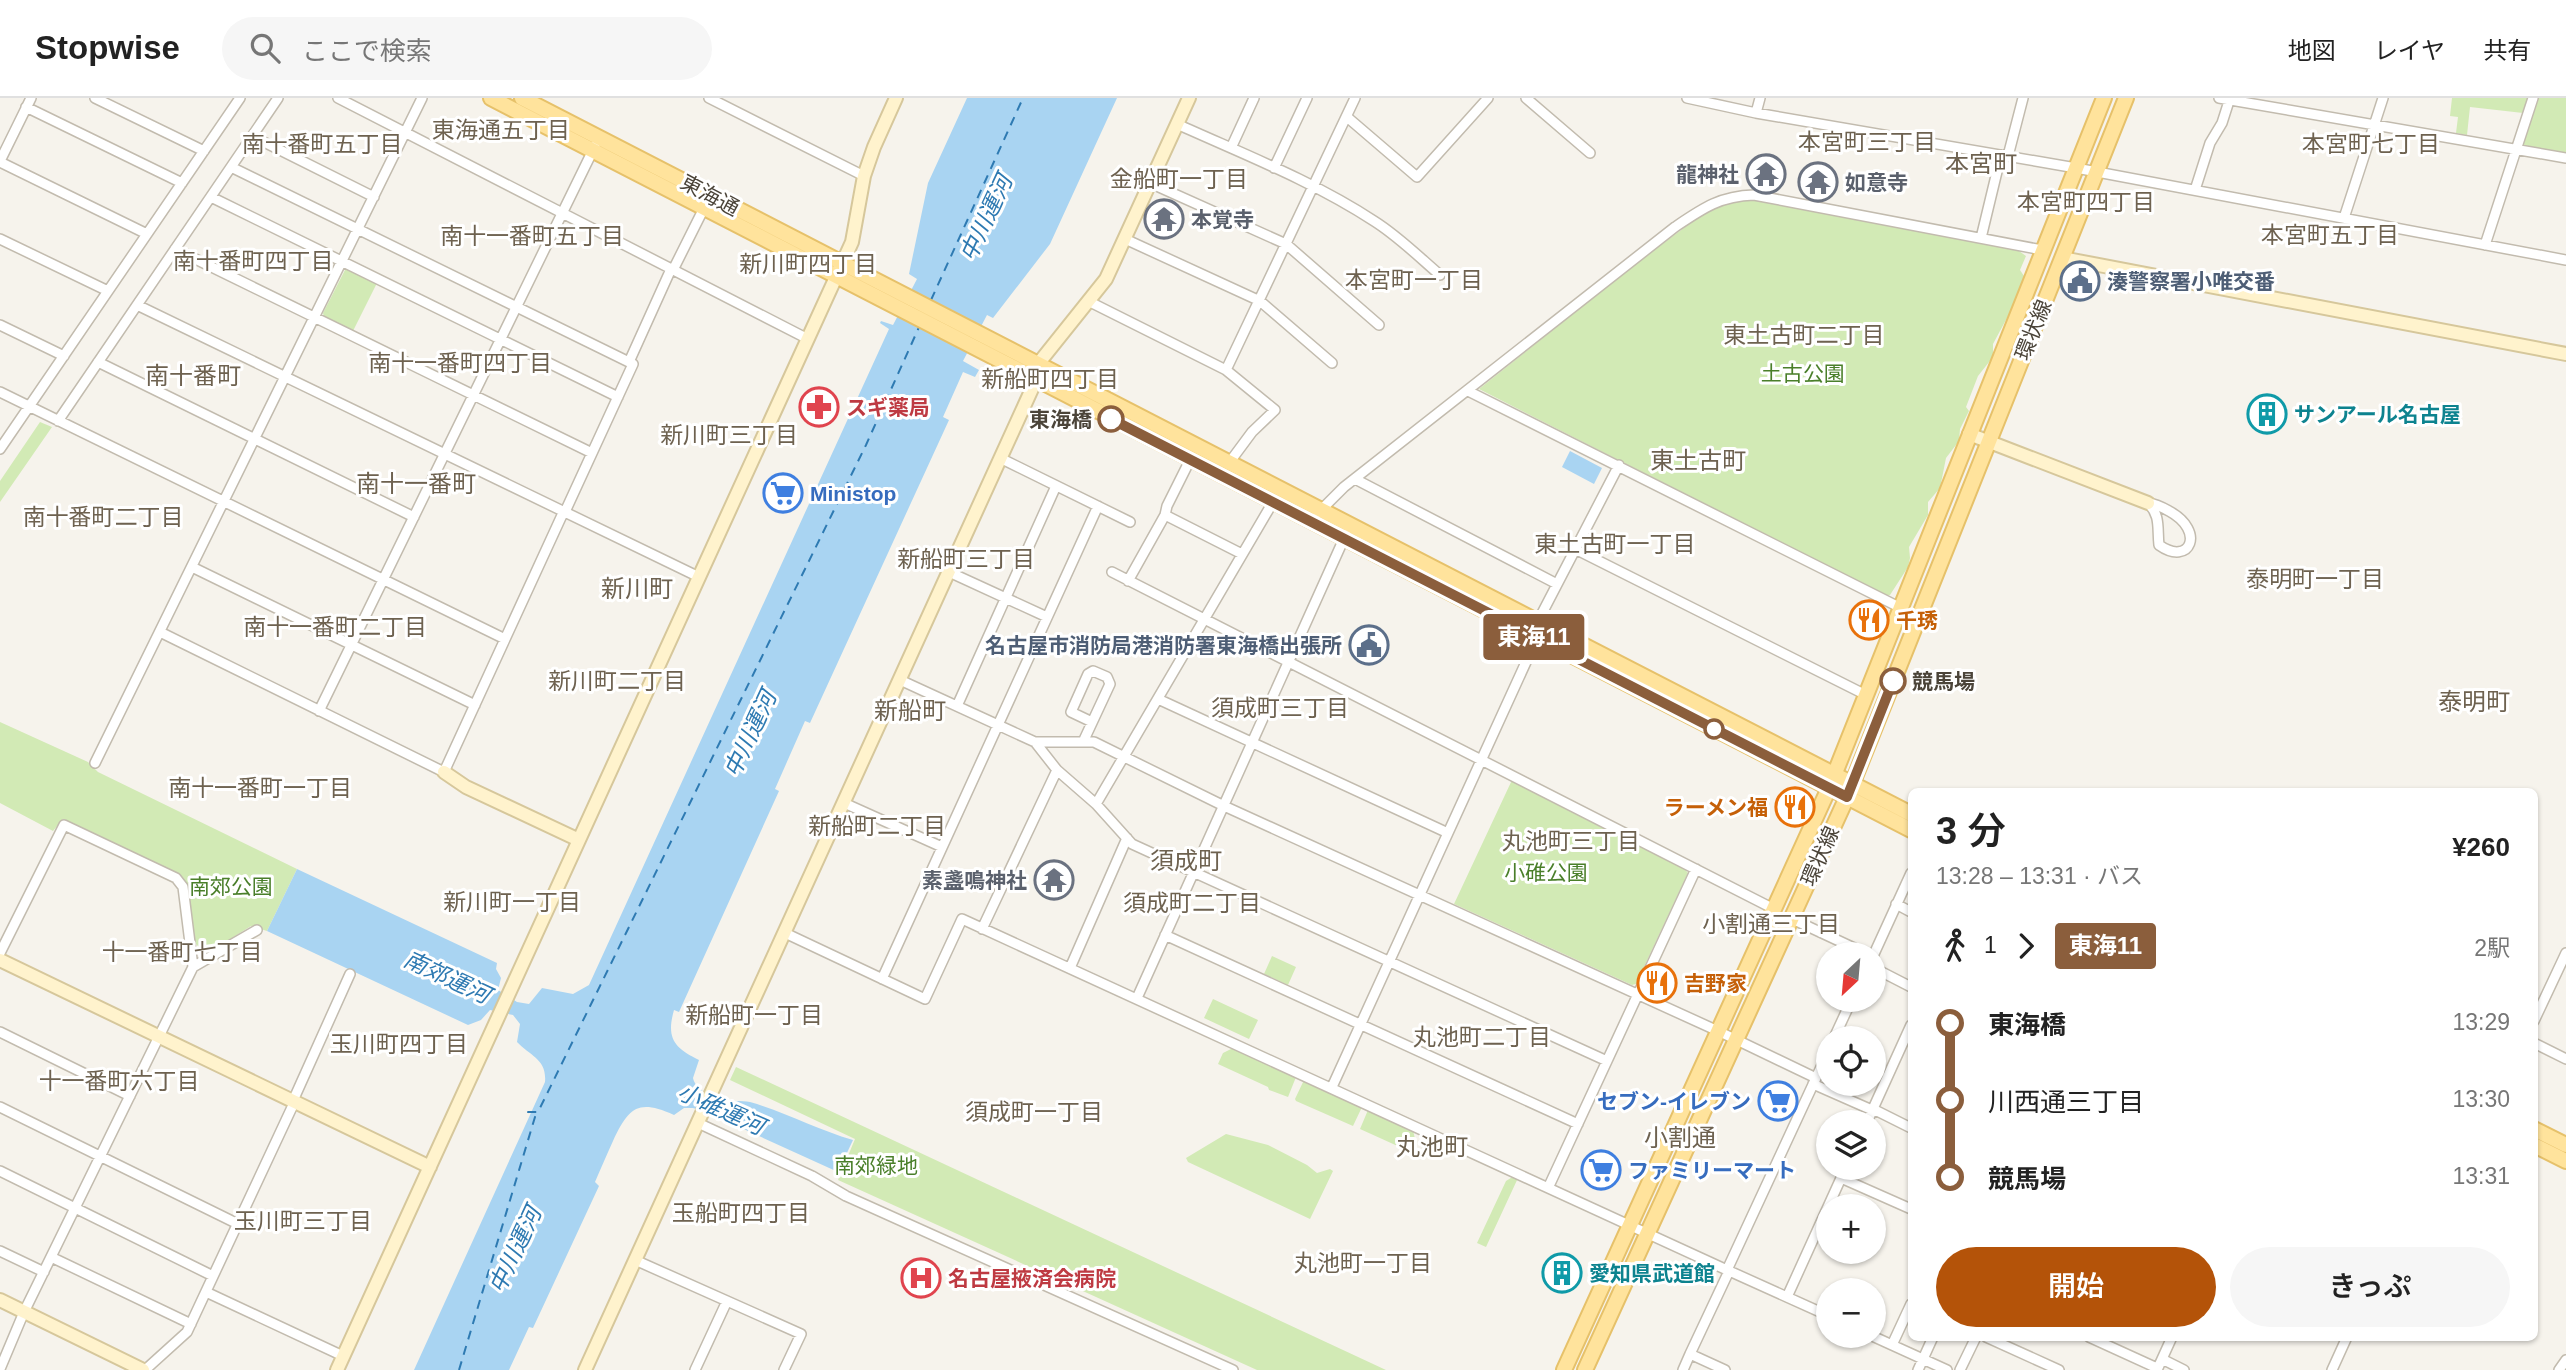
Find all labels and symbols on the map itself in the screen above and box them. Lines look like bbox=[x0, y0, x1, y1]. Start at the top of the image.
district label: 東海通五丁目 bbox=[432, 117, 570, 143]
district label: 本宮町三丁目 bbox=[1798, 129, 1936, 155]
district label: 南十番町五丁目 bbox=[242, 131, 403, 157]
district label: 本宮町七丁目 bbox=[2302, 131, 2440, 157]
district label: 本宮町 bbox=[1945, 150, 2017, 177]
temple icon: 龍神社 bbox=[1745, 153, 1787, 195]
temple icon: 如意寺 bbox=[1797, 161, 1839, 203]
place label: 龍神社 bbox=[1676, 163, 1739, 186]
district label: 金船町一丁目 bbox=[1110, 166, 1248, 192]
water label: 中川運河 bbox=[955, 167, 1019, 265]
street label: 東海通 bbox=[677, 170, 743, 220]
place label: 如意寺 bbox=[1845, 171, 1908, 194]
district label: 本宮町四丁目 bbox=[2017, 189, 2155, 215]
temple icon: 本覚寺 bbox=[1143, 198, 1185, 240]
place label: 本覚寺 bbox=[1191, 208, 1254, 231]
district label: 本宮町五丁目 bbox=[2261, 222, 2399, 248]
district label: 南十一番町五丁目 bbox=[440, 223, 624, 249]
district label: 南十番町四丁目 bbox=[173, 248, 334, 274]
district label: 新川町四丁目 bbox=[739, 251, 877, 277]
public building icon: 湊警察署小唯交番 bbox=[2059, 260, 2101, 302]
district label: 本宮町一丁目 bbox=[1345, 267, 1483, 293]
place label: 湊警察署小唯交番 bbox=[2107, 270, 2275, 293]
street label: 環状線 bbox=[2011, 296, 2055, 364]
district label: 東土古町二丁目 bbox=[1724, 322, 1885, 348]
district label: 南十一番町四丁目 bbox=[368, 350, 552, 376]
district label: 南十番町 bbox=[145, 362, 241, 389]
park label: 土古公園 bbox=[1761, 362, 1845, 385]
district label: 新船町四丁目 bbox=[981, 366, 1119, 392]
pharmacy icon: スギ薬局 bbox=[798, 386, 840, 428]
building icon: サンアール名古屋 bbox=[2246, 393, 2288, 435]
place label: スギ薬局 bbox=[846, 396, 930, 419]
place label: サンアール名古屋 bbox=[2294, 403, 2461, 426]
marker: 東海橋 bbox=[1098, 406, 1124, 432]
place label: 東海橋 bbox=[1029, 408, 1092, 431]
district label: 新川町三丁目 bbox=[660, 422, 798, 448]
district label: 東土古町 bbox=[1650, 447, 1746, 474]
district label: 南十一番町 bbox=[356, 470, 476, 497]
supermarket icon: Ministop bbox=[762, 472, 804, 514]
place label: Ministop bbox=[810, 482, 896, 505]
district label: 南十番町二丁目 bbox=[23, 504, 184, 530]
district label: 東土古町一丁目 bbox=[1535, 531, 1696, 557]
district label: 新船町三丁目 bbox=[897, 546, 1035, 572]
district label: 泰明町一丁目 bbox=[2246, 566, 2384, 592]
district label: 新川町 bbox=[601, 575, 673, 602]
restaurant icon: 千琇 bbox=[1848, 599, 1890, 641]
place label: 千琇 bbox=[1896, 609, 1938, 632]
district label: 南十一番町二丁目 bbox=[243, 614, 427, 640]
line badge: 東海11 bbox=[1485, 614, 1583, 660]
public building icon: 名古屋市消防局港消防署東海橋出張所 bbox=[1348, 624, 1390, 666]
place label: 名古屋市消防局港消防署東海橋出張所 bbox=[985, 634, 1342, 657]
district label: 新川町二丁目 bbox=[548, 668, 686, 694]
marker: 競馬場 bbox=[1880, 668, 1906, 694]
place label: 競馬場 bbox=[1912, 670, 1975, 693]
water label: 中川運河 bbox=[719, 683, 783, 781]
district label: 泰明町 bbox=[2438, 688, 2510, 715]
district label: 須成町三丁目 bbox=[1211, 695, 1349, 721]
district label: 新船町 bbox=[874, 697, 946, 724]
unlabelled marker bbox=[1704, 719, 1724, 739]
district label: 南十一番町一丁目 bbox=[168, 775, 352, 801]
restaurant icon: ラーメン福 bbox=[1774, 786, 1816, 828]
place label: ラーメン福 bbox=[1664, 796, 1768, 819]
district label: 新船町二丁目 bbox=[808, 813, 946, 839]
street label: 環状線 bbox=[1797, 823, 1843, 889]
district label: 丸池町三丁目 bbox=[1502, 828, 1640, 854]
district label: 須成町 bbox=[1150, 847, 1222, 874]
temple icon: 素盞鳴神社 bbox=[1033, 859, 1075, 901]
park label: 小碓公園 bbox=[1504, 861, 1588, 884]
place label: 素盞鳴神社 bbox=[922, 869, 1027, 892]
park label: 南郊公園 bbox=[189, 875, 273, 898]
district label: 新川町一丁目 bbox=[443, 889, 581, 915]
district label: 須成町二丁目 bbox=[1123, 890, 1261, 916]
district label: 小割通三丁目 bbox=[1702, 911, 1840, 937]
district label: 十一番町七丁目 bbox=[102, 939, 263, 965]
north arrow bbox=[1816, 942, 1886, 1012]
water label: 南郊運河 bbox=[400, 946, 498, 1010]
restaurant icon: 吉野家 bbox=[1636, 962, 1678, 1004]
place label: 吉野家 bbox=[1684, 972, 1747, 995]
district label: 新船町一丁目 bbox=[685, 1002, 823, 1028]
district label: 丸池町二丁目 bbox=[1413, 1024, 1551, 1050]
district label: 玉川町四丁目 bbox=[330, 1031, 468, 1057]
district label: 十一番町六丁目 bbox=[39, 1068, 200, 1094]
water label: 小碓運河 bbox=[674, 1078, 772, 1141]
supermarket icon: セブン-イレブン bbox=[1757, 1080, 1799, 1122]
place label: セブン-イレブン bbox=[1597, 1090, 1751, 1113]
district label: 須成町一丁目 bbox=[965, 1099, 1103, 1125]
district label: 小割通 bbox=[1644, 1124, 1716, 1151]
district label: 丸池町 bbox=[1396, 1133, 1468, 1160]
supermarket icon: ファミリーマート bbox=[1580, 1149, 1622, 1191]
park label: 南郊緑地 bbox=[834, 1154, 918, 1177]
place label: ファミリーマート bbox=[1628, 1159, 1796, 1182]
water label: 中川運河 bbox=[484, 1199, 548, 1297]
district label: 玉船町四丁目 bbox=[672, 1200, 810, 1226]
district label: 玉川町三丁目 bbox=[234, 1208, 372, 1234]
district label: 丸池町一丁目 bbox=[1294, 1250, 1432, 1276]
building icon: 愛知県武道館 bbox=[1541, 1252, 1583, 1294]
hospital icon: 名古屋掖済会病院 bbox=[900, 1257, 942, 1299]
place label: 愛知県武道館 bbox=[1589, 1262, 1715, 1285]
place label: 名古屋掖済会病院 bbox=[948, 1267, 1116, 1290]

